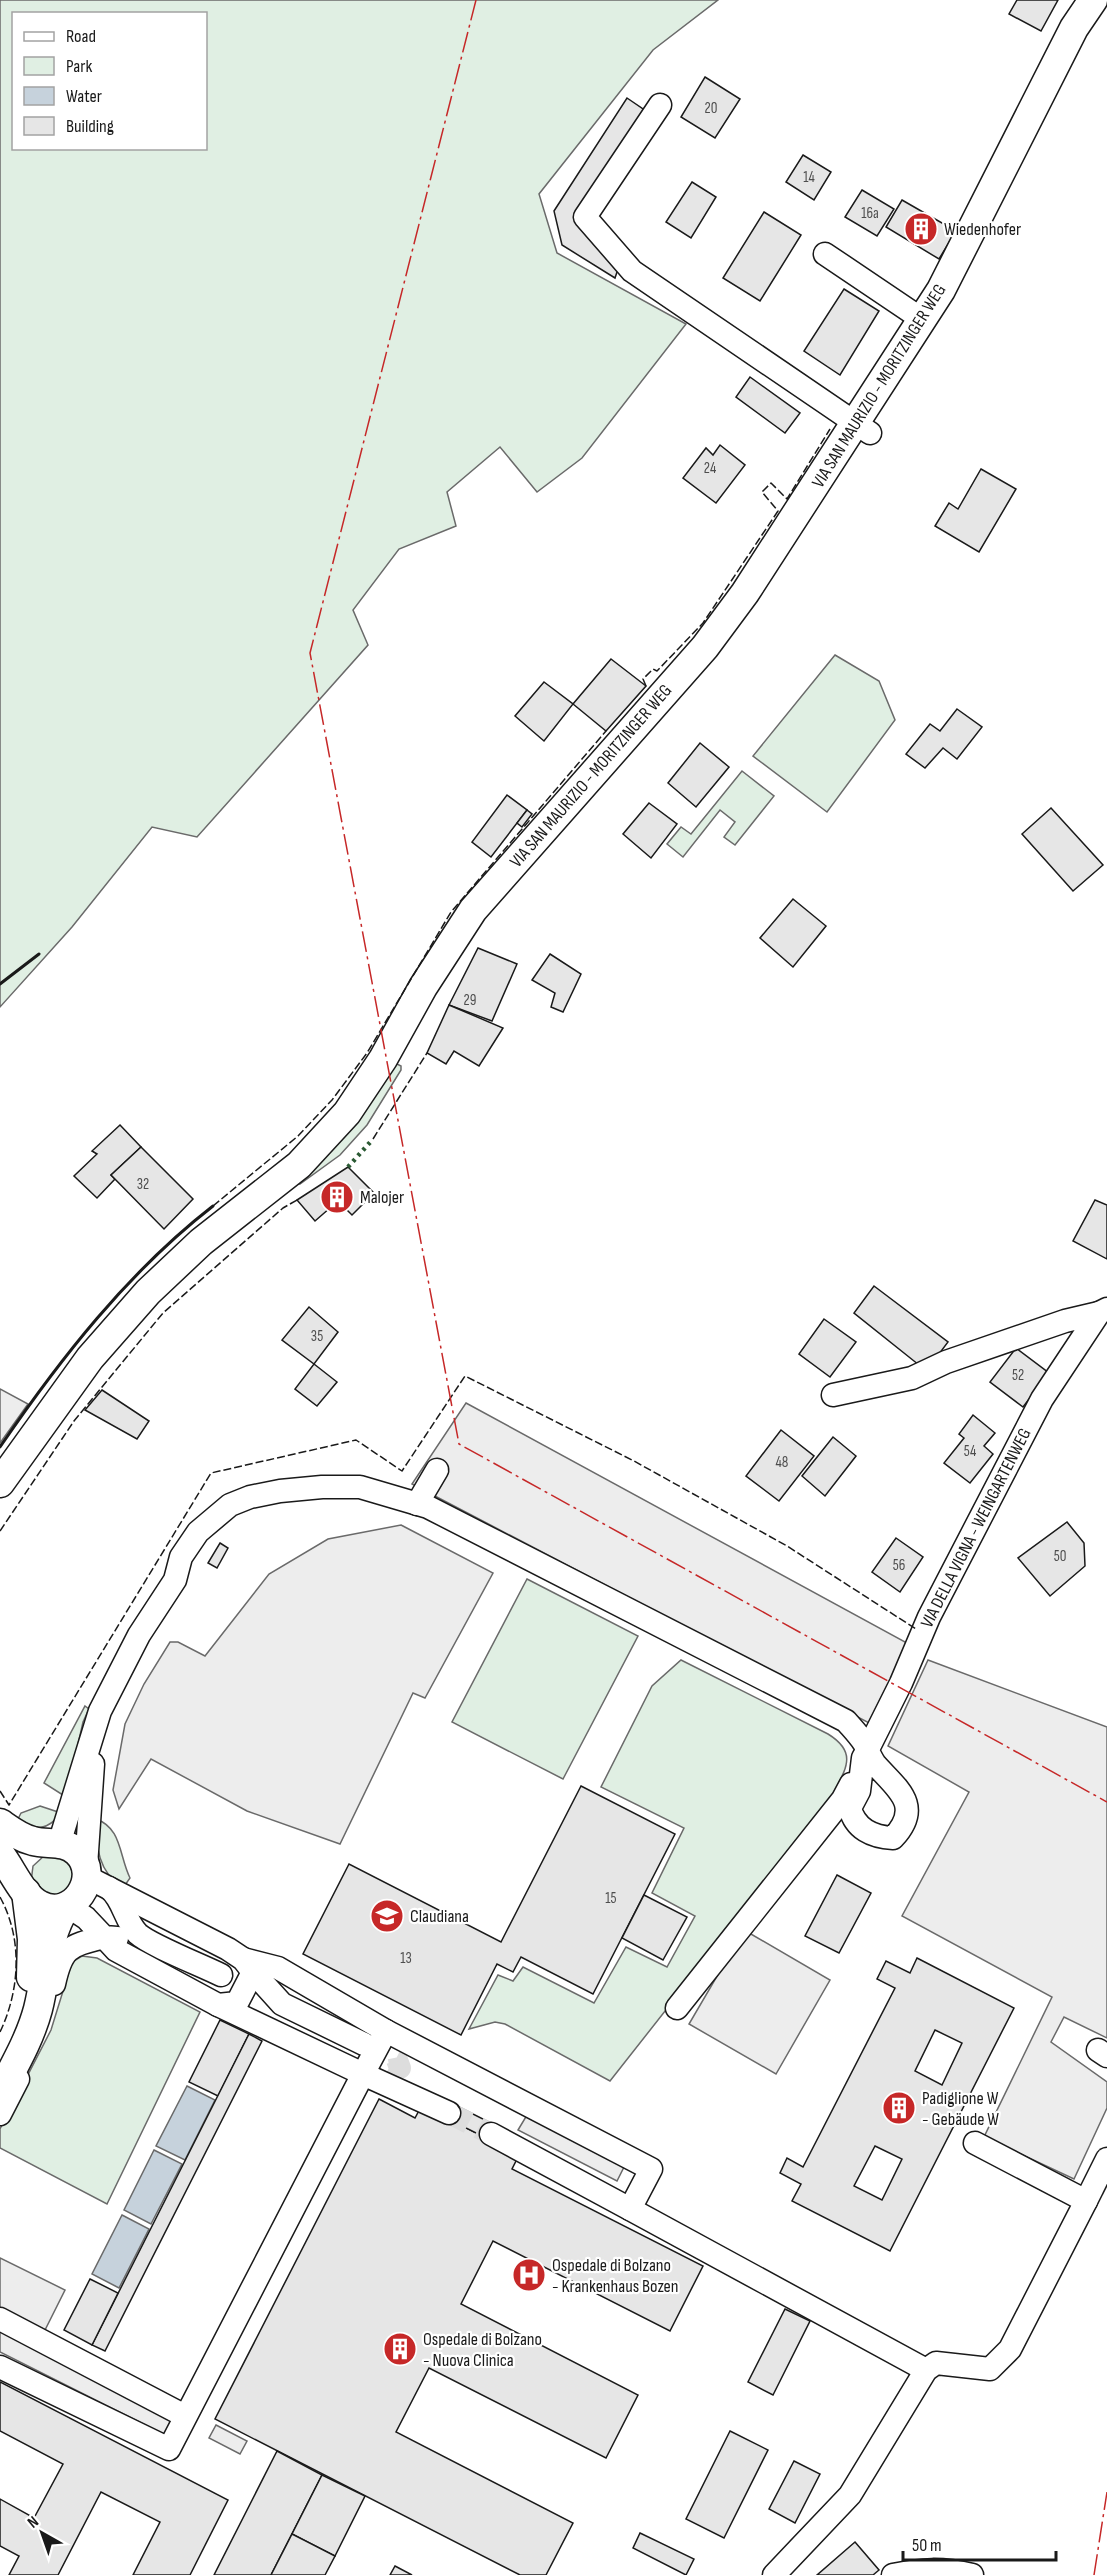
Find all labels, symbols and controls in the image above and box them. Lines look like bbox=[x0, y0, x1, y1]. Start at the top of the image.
legend bbox=[12, 12, 207, 150]
text: Road bbox=[66, 26, 96, 47]
text: Park bbox=[66, 56, 92, 77]
text: Water bbox=[66, 86, 102, 107]
house number: 20 bbox=[705, 99, 717, 118]
text: Building bbox=[66, 116, 114, 137]
house number: 14 bbox=[803, 168, 815, 187]
house number: 16a bbox=[861, 204, 879, 223]
building icon: Wiedenhofer bbox=[903, 211, 939, 247]
place label: Wiedenhofer bbox=[944, 219, 1021, 240]
street label: VIA SAN MAURIZIO - MORITZINGER WEG bbox=[808, 280, 950, 492]
house number: 24 bbox=[704, 459, 716, 478]
street label: VIA SAN MAURIZIO - MORITZINGER WEG bbox=[506, 680, 676, 872]
house number: 29 bbox=[464, 991, 476, 1010]
house number: 32 bbox=[137, 1175, 149, 1194]
building icon: Malojer bbox=[319, 1179, 355, 1215]
place label: Malojer bbox=[360, 1187, 404, 1208]
house number: 35 bbox=[311, 1327, 323, 1346]
house number: 52 bbox=[1012, 1366, 1024, 1385]
street label: VIA DELLA VIGNA - WEINGARTENWEG bbox=[916, 1425, 1036, 1631]
house number: 54 bbox=[964, 1442, 976, 1461]
house number: 48 bbox=[776, 1453, 788, 1472]
house number: 50 bbox=[1054, 1547, 1066, 1566]
house number: 56 bbox=[893, 1556, 905, 1575]
house number: 15 bbox=[605, 1889, 617, 1908]
school or university icon: Claudiana bbox=[369, 1898, 405, 1934]
place label: Claudiana bbox=[410, 1906, 469, 1927]
house number: 13 bbox=[400, 1949, 412, 1968]
place label: Padiglione W - Gebäude W bbox=[922, 2088, 999, 2130]
building icon: Padiglione W - Gebäude W bbox=[881, 2090, 917, 2126]
place label: Ospedale di Bolzano - Krankenhaus Bozen bbox=[552, 2255, 679, 2297]
hospital icon: Ospedale di Bolzano - Krankenhaus Bozen bbox=[511, 2257, 547, 2293]
place label: Ospedale di Bolzano - Nuova Clinica bbox=[423, 2329, 542, 2371]
building icon: Ospedale di Bolzano - Nuova Clinica bbox=[382, 2331, 418, 2367]
north arrow bbox=[12, 2503, 72, 2563]
text: N bbox=[24, 2513, 43, 2533]
scale bar bbox=[903, 2524, 1056, 2562]
text: 50 m bbox=[912, 2535, 942, 2556]

